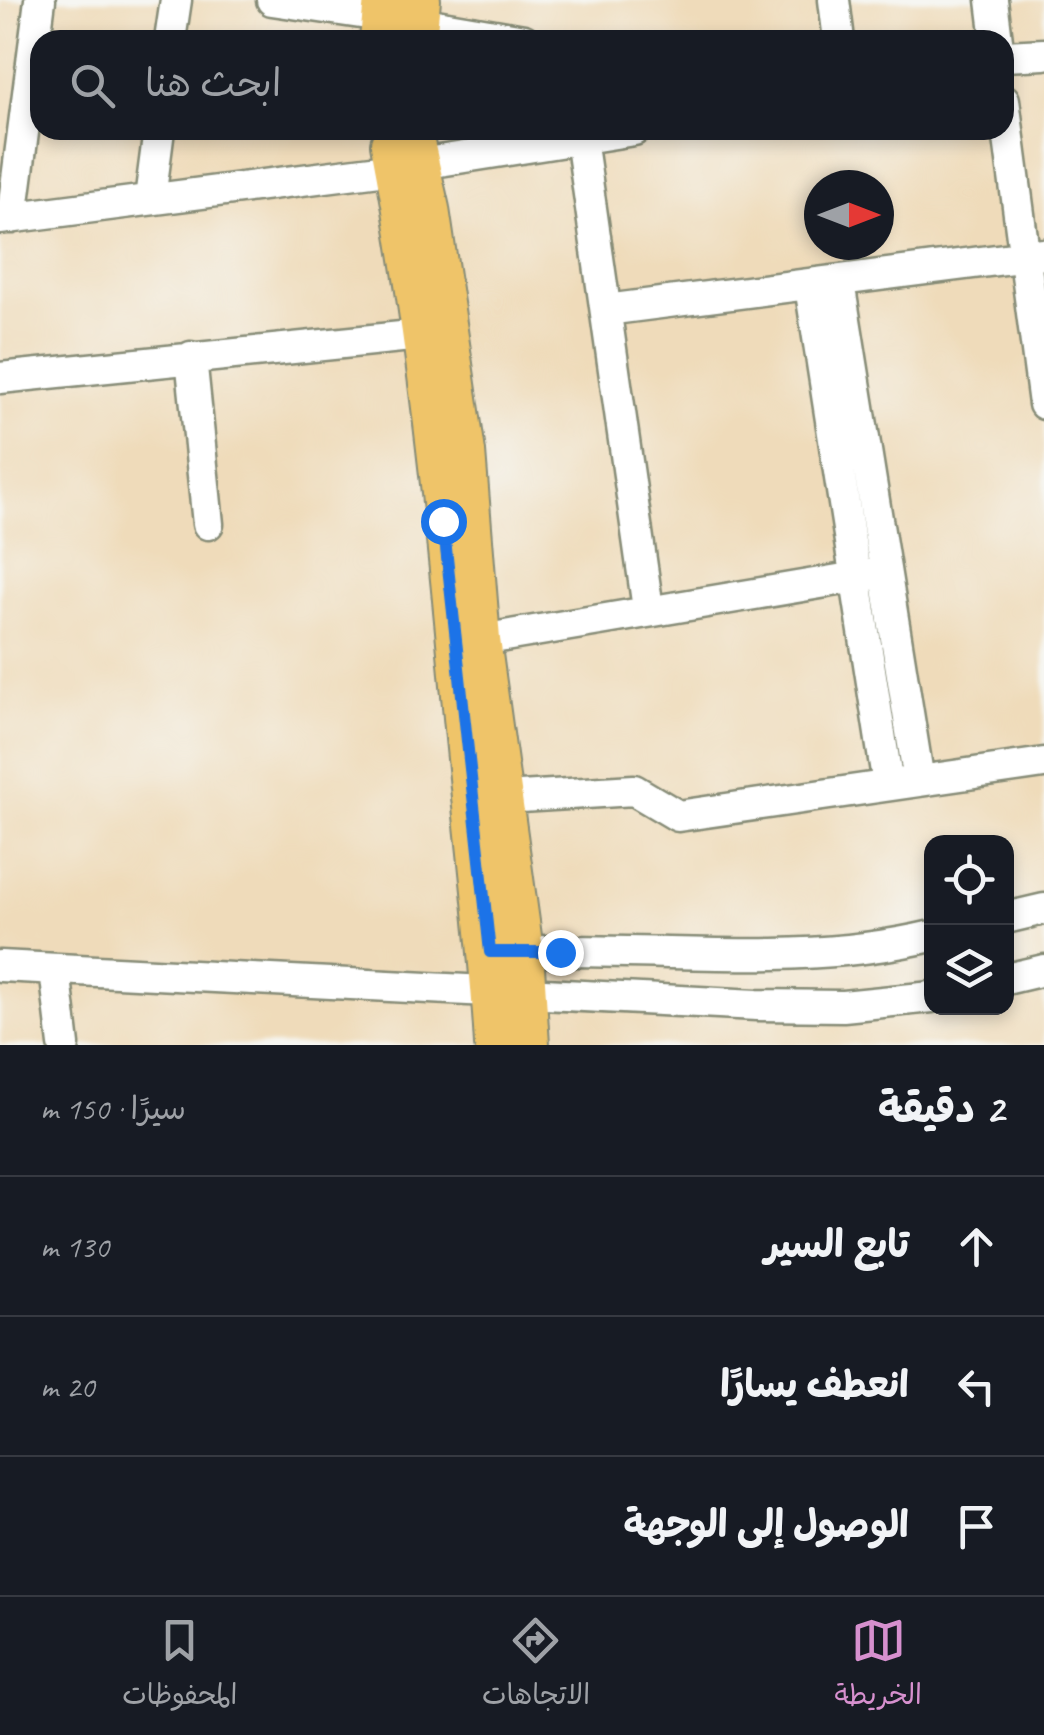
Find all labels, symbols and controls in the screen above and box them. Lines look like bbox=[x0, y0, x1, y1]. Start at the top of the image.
search box bbox=[30, 30, 1014, 140]
icon: search bbox=[65, 58, 120, 113]
text: ابحث هنا bbox=[145, 60, 281, 107]
north arrow bbox=[804, 170, 894, 260]
route start bbox=[421, 499, 467, 545]
map controls bbox=[924, 835, 1014, 1015]
button: locate bbox=[924, 835, 1014, 925]
button: layers bbox=[924, 925, 1014, 1015]
route end bbox=[538, 930, 584, 976]
text: 2 دقيقة bbox=[878, 1082, 1004, 1135]
text: سيرًا · 150 m bbox=[40, 1088, 186, 1129]
icon: ahead bbox=[949, 1219, 1004, 1274]
text: تابع السير bbox=[764, 1221, 909, 1268]
text: 130 m bbox=[40, 1226, 109, 1267]
icon: left bbox=[949, 1359, 1004, 1414]
text: انعطف يسارًا bbox=[720, 1361, 909, 1408]
text: 20 m bbox=[40, 1366, 94, 1407]
icon: arrive bbox=[949, 1499, 1004, 1554]
text: الوصول إلى الوجهة bbox=[623, 1501, 909, 1548]
tab: المحفوظات bbox=[122, 1613, 238, 1719]
tab: الاتجاهات bbox=[482, 1613, 590, 1719]
tab: الخريطة bbox=[834, 1613, 922, 1719]

